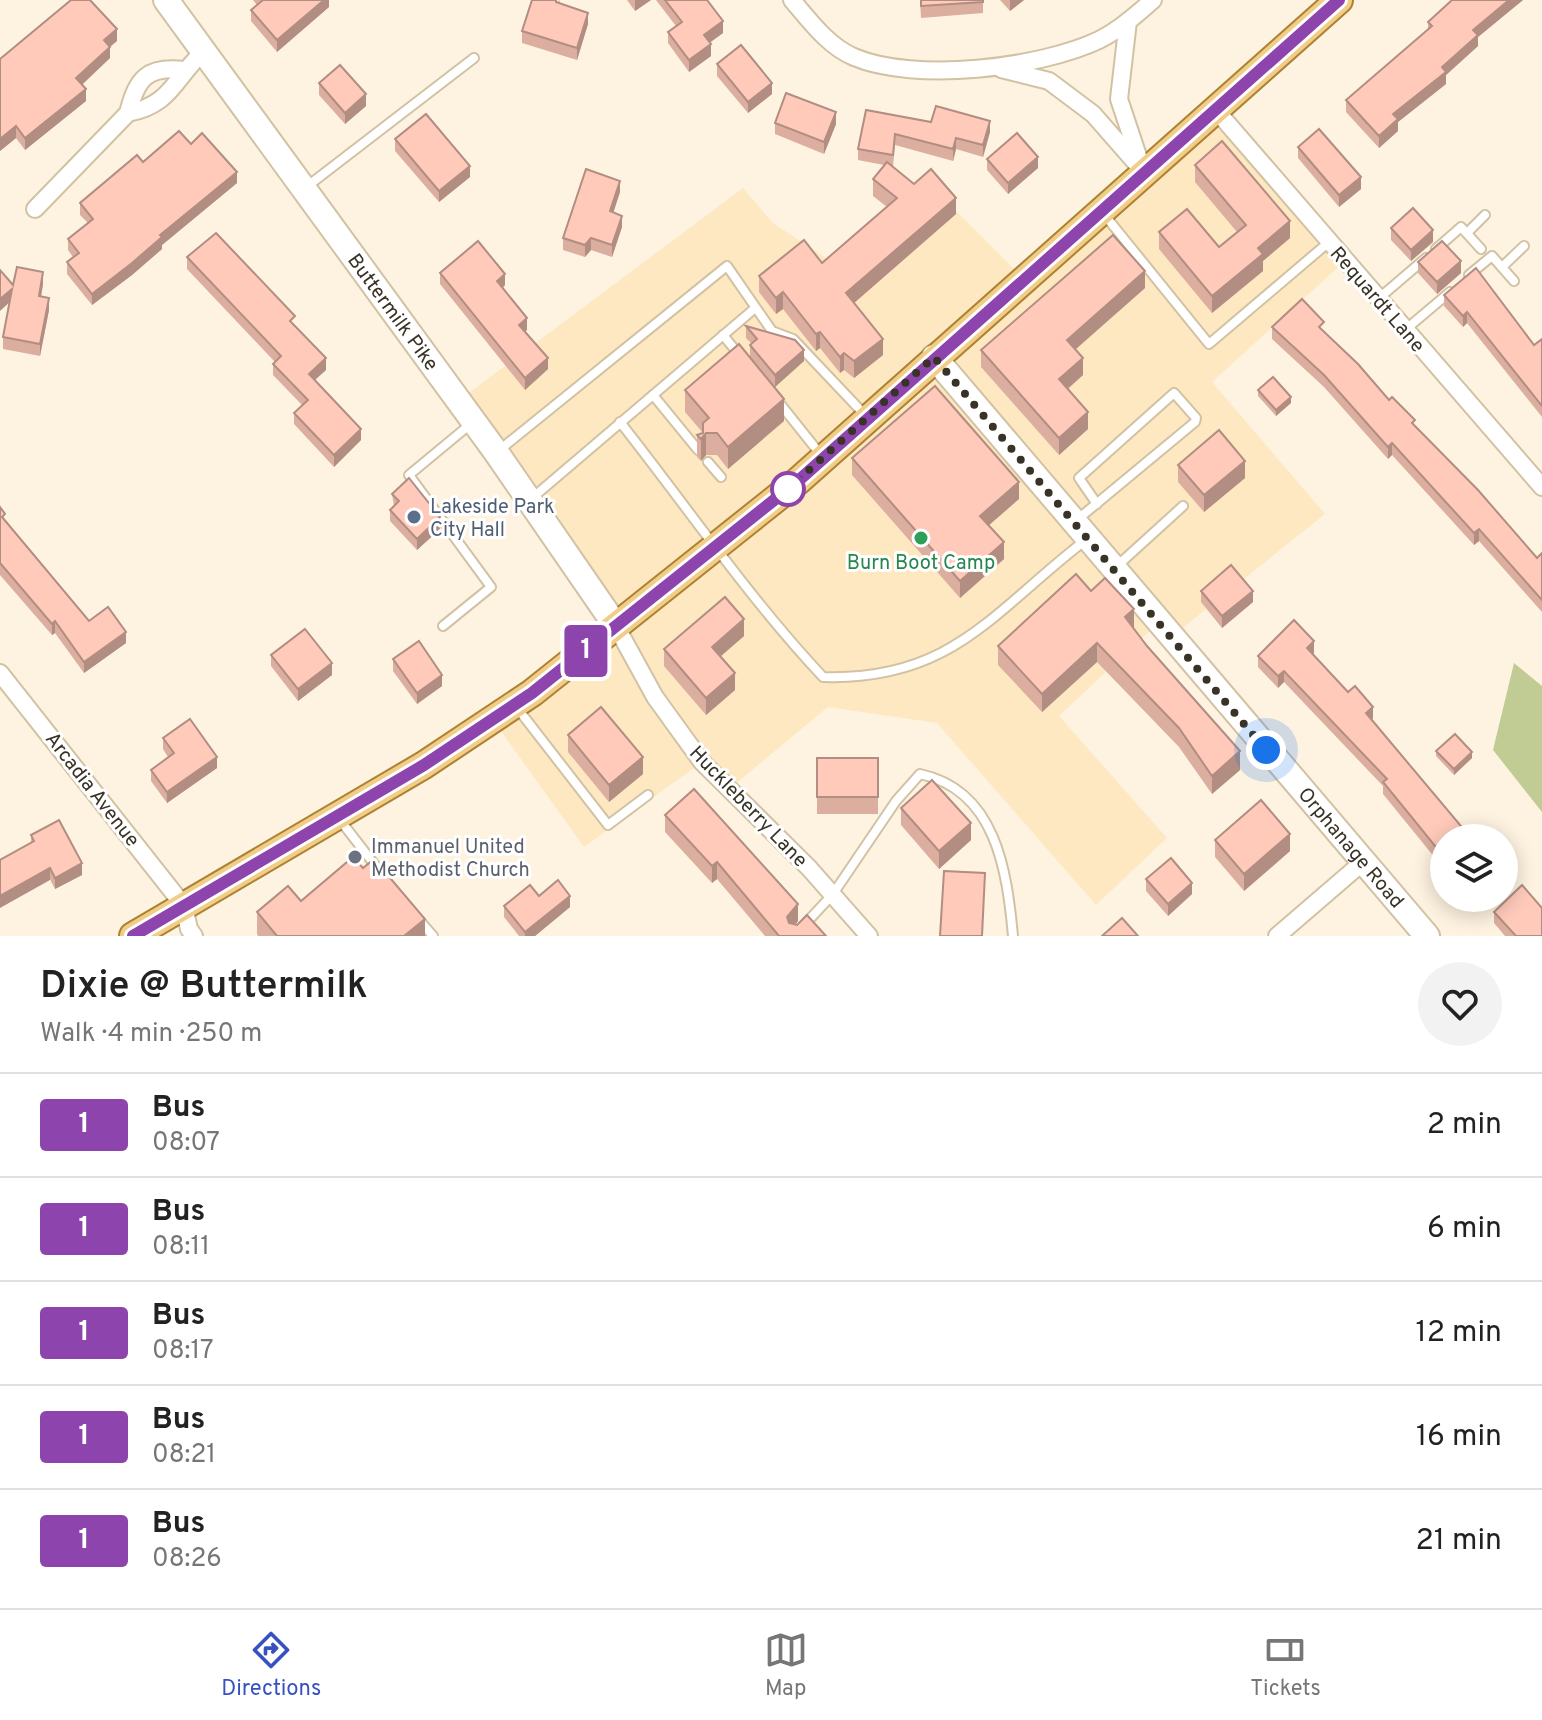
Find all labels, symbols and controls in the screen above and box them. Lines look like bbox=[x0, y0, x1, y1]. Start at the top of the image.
street label: Requardt Lane bbox=[1323, 242, 1430, 359]
street label: Buttermilk Pike bbox=[341, 249, 443, 377]
unlabelled marker bbox=[771, 472, 805, 506]
place label: Lakeside Park City Hall bbox=[430, 495, 555, 544]
marker: Lakeside Park City Hall bbox=[405, 508, 423, 526]
marker: Burn Boot Camp bbox=[912, 529, 930, 547]
place label: Burn Boot Camp bbox=[847, 551, 995, 577]
line badge: 1 bbox=[560, 625, 612, 677]
text: 1 bbox=[580, 633, 592, 669]
street label: Arcadia Avenue bbox=[38, 727, 144, 853]
your location bbox=[1246, 730, 1286, 770]
street label: Huckleberry Lane bbox=[683, 741, 812, 874]
street label: Orphanage Road bbox=[1291, 783, 1409, 915]
map controls bbox=[1430, 824, 1518, 912]
button: layers bbox=[1430, 824, 1518, 912]
place label: Immanuel United Methodist Church bbox=[371, 835, 530, 884]
marker: Immanuel United Methodist Church bbox=[346, 848, 364, 866]
button: heart bbox=[1418, 962, 1502, 1046]
text: Dixie @ Buttermilk bbox=[40, 963, 368, 1012]
text: Walk · 4 min · 250 m bbox=[40, 1018, 262, 1051]
text: Bus bbox=[152, 1090, 205, 1127]
text: 1 bbox=[78, 1107, 90, 1143]
text: 2 min bbox=[1427, 1107, 1502, 1144]
text: 08:07 bbox=[152, 1127, 220, 1160]
text: Bus bbox=[152, 1194, 205, 1231]
text: 1 bbox=[78, 1211, 90, 1247]
text: 6 min bbox=[1427, 1211, 1502, 1248]
text: 08:11 bbox=[152, 1231, 210, 1264]
text: Bus bbox=[152, 1298, 205, 1335]
text: 1 bbox=[78, 1315, 90, 1351]
text: 12 min bbox=[1415, 1315, 1502, 1352]
text: 08:17 bbox=[152, 1335, 214, 1368]
text: Bus bbox=[152, 1402, 205, 1439]
text: 1 bbox=[78, 1419, 90, 1455]
text: 16 min bbox=[1416, 1419, 1502, 1456]
text: 08:21 bbox=[152, 1439, 216, 1472]
text: Bus bbox=[152, 1506, 205, 1543]
text: 1 bbox=[78, 1523, 90, 1559]
text: 21 min bbox=[1415, 1523, 1502, 1560]
text: 08:26 bbox=[152, 1543, 222, 1576]
tab: Directions bbox=[221, 1628, 321, 1703]
tab: Map bbox=[764, 1628, 808, 1703]
tab: Tickets bbox=[1250, 1628, 1321, 1703]

